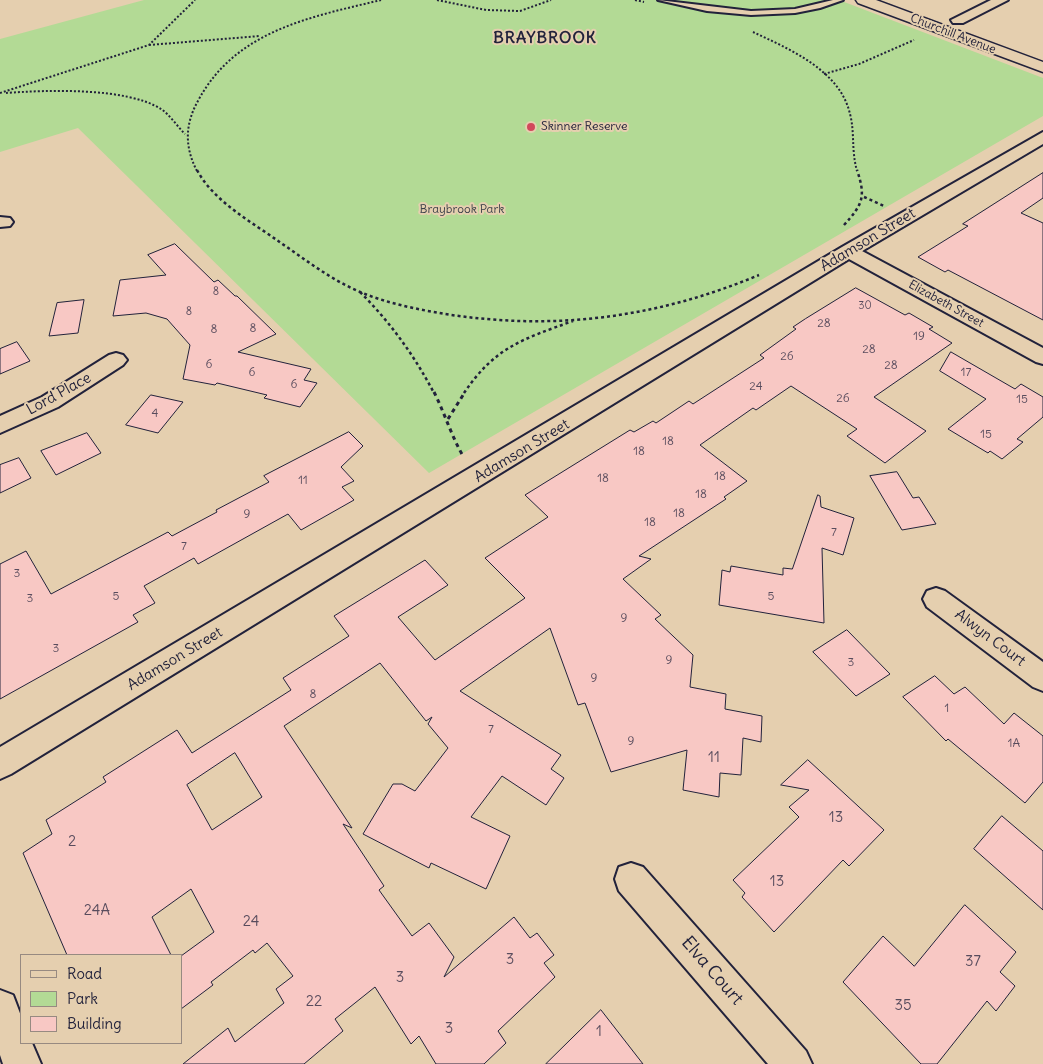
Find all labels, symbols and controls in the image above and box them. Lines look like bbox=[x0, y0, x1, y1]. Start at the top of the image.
street label: Churchill Avenue bbox=[908, 11, 998, 57]
district label: BRAYBROOK bbox=[492, 28, 598, 48]
place label: Skinner Reserve bbox=[541, 120, 628, 134]
marker: Skinner Reserve bbox=[525, 121, 537, 133]
park label: Braybrook Park bbox=[420, 203, 504, 217]
street label: Adamson Street bbox=[817, 205, 919, 275]
street label: Elizabeth Street bbox=[906, 277, 986, 331]
house number: 8 bbox=[213, 285, 219, 299]
house number: 30 bbox=[858, 299, 872, 313]
house number: 8 bbox=[186, 305, 192, 319]
house number: 28 bbox=[817, 317, 831, 331]
house number: 8 bbox=[250, 322, 256, 336]
house number: 8 bbox=[211, 323, 217, 337]
house number: 19 bbox=[913, 330, 925, 344]
house number: 28 bbox=[862, 343, 876, 357]
house number: 26 bbox=[780, 350, 794, 364]
house number: 6 bbox=[206, 358, 212, 372]
house number: 28 bbox=[884, 359, 898, 373]
house number: 6 bbox=[249, 366, 255, 380]
house number: 17 bbox=[961, 366, 971, 380]
street label: Lord Place bbox=[24, 369, 94, 419]
house number: 6 bbox=[291, 378, 297, 392]
house number: 24 bbox=[749, 380, 763, 394]
house number: 26 bbox=[836, 392, 850, 406]
house number: 15 bbox=[1016, 393, 1028, 407]
house number: 4 bbox=[152, 407, 158, 421]
street label: Adamson Street bbox=[471, 416, 573, 486]
house number: 15 bbox=[980, 428, 992, 442]
house number: 18 bbox=[662, 435, 674, 449]
house number: 18 bbox=[633, 445, 645, 459]
house number: 18 bbox=[714, 470, 726, 484]
house number: 18 bbox=[597, 472, 609, 486]
house number: 11 bbox=[298, 474, 308, 488]
house number: 18 bbox=[695, 488, 707, 502]
house number: 18 bbox=[673, 507, 685, 521]
house number: 9 bbox=[244, 508, 250, 522]
house number: 18 bbox=[644, 516, 656, 530]
house number: 7 bbox=[831, 526, 837, 540]
house number: 7 bbox=[181, 540, 187, 554]
house number: 3 bbox=[14, 567, 20, 581]
house number: 5 bbox=[113, 590, 119, 604]
house number: 5 bbox=[768, 590, 774, 604]
house number: 3 bbox=[27, 592, 33, 606]
street label: Alwyn Court bbox=[951, 606, 1029, 670]
house number: 9 bbox=[621, 612, 627, 626]
street label: Adamson Street bbox=[124, 624, 226, 694]
house number: 3 bbox=[53, 642, 59, 656]
house number: 9 bbox=[666, 654, 672, 668]
house number: 3 bbox=[848, 656, 854, 670]
house number: 9 bbox=[591, 672, 597, 686]
house number: 8 bbox=[310, 688, 316, 702]
house number: 1 bbox=[945, 702, 949, 716]
house number: 7 bbox=[488, 723, 494, 737]
house number: 9 bbox=[628, 735, 634, 749]
house number: 1A bbox=[1008, 737, 1020, 751]
house number: 11 bbox=[708, 749, 720, 767]
house number: 13 bbox=[829, 809, 843, 827]
house number: 2 bbox=[68, 833, 76, 851]
house number: 13 bbox=[770, 873, 784, 891]
house number: 24A bbox=[84, 902, 110, 920]
house number: 24 bbox=[243, 913, 259, 931]
street label: Elva Court bbox=[676, 932, 748, 1010]
house number: 3 bbox=[506, 951, 514, 969]
house number: 37 bbox=[965, 953, 981, 971]
legend bbox=[20, 954, 182, 1044]
text: Road bbox=[67, 964, 102, 983]
house number: 3 bbox=[396, 969, 404, 987]
text: Park bbox=[67, 989, 98, 1008]
house number: 22 bbox=[306, 993, 322, 1011]
house number: 35 bbox=[894, 997, 912, 1015]
text: Building bbox=[67, 1014, 122, 1033]
house number: 3 bbox=[445, 1020, 453, 1038]
house number: 1 bbox=[596, 1023, 602, 1041]

